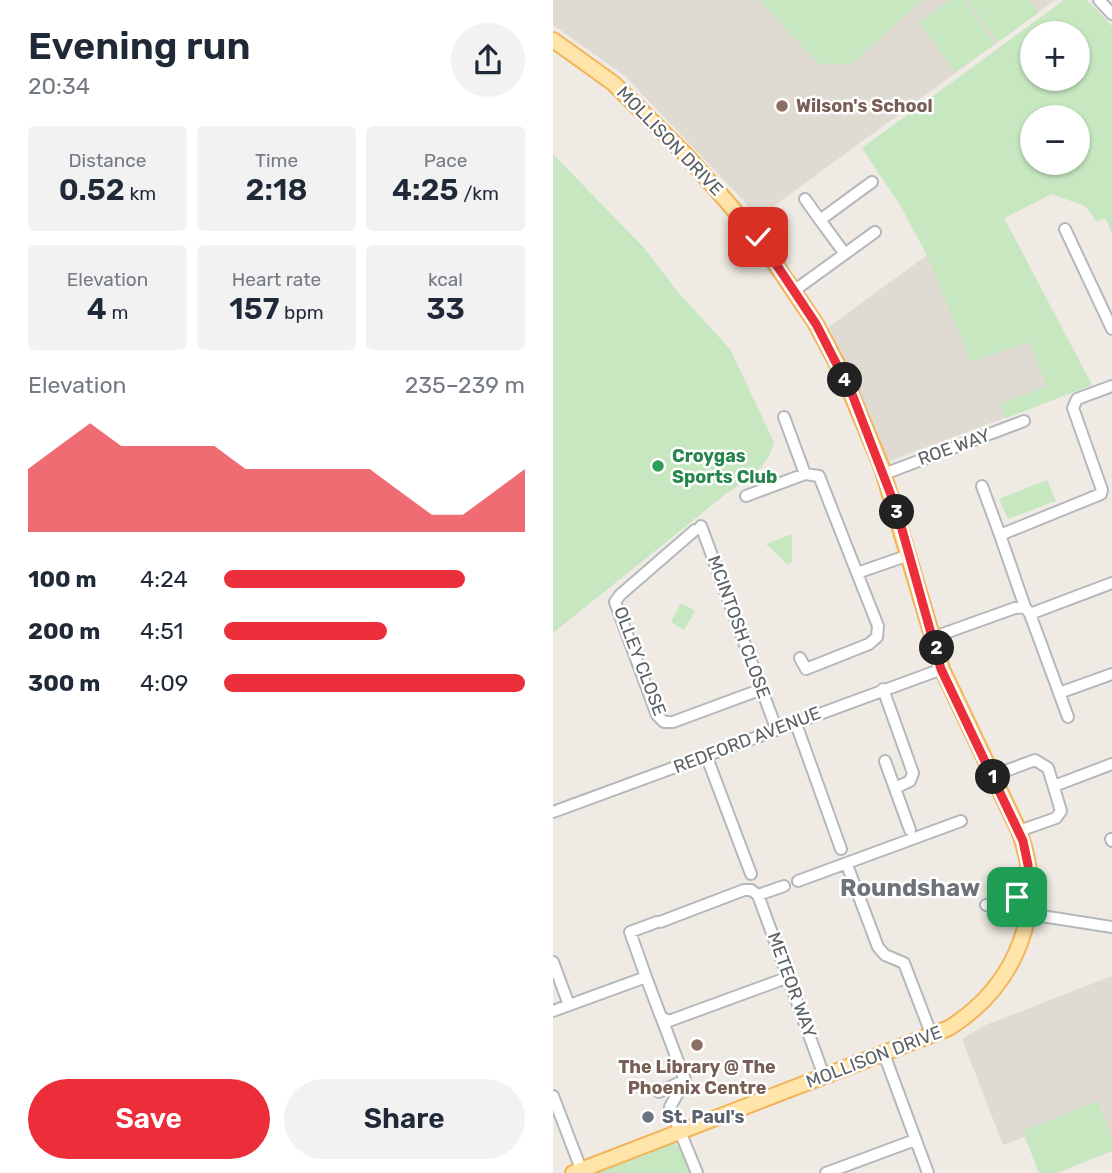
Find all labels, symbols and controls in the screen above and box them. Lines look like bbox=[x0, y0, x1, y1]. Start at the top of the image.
map controls bbox=[1020, 21, 1090, 175]
button: + bbox=[1020, 21, 1090, 91]
text: Evening run bbox=[28, 23, 251, 69]
button: share bbox=[451, 23, 525, 97]
text: 20:34 bbox=[28, 72, 90, 100]
street label: MOLLISON DRIVE bbox=[612, 82, 728, 200]
place label: Wilson's School bbox=[796, 95, 933, 117]
marker: Wilson's School bbox=[774, 98, 790, 114]
button: − bbox=[1020, 105, 1090, 175]
text: Distance bbox=[69, 149, 146, 172]
text: Time bbox=[255, 149, 298, 172]
text: Pace bbox=[424, 149, 467, 172]
text: 0.52 bbox=[59, 172, 125, 208]
text: 2:18 bbox=[246, 172, 307, 208]
text: 4:25 bbox=[392, 172, 458, 208]
text: km bbox=[125, 182, 156, 205]
text: /km bbox=[458, 182, 499, 205]
pin bbox=[728, 207, 788, 267]
icon: check bbox=[739, 218, 777, 256]
text: Elevation bbox=[67, 268, 148, 291]
text: Heart rate bbox=[232, 268, 321, 291]
text: kcal bbox=[428, 268, 463, 291]
text: 4 bbox=[87, 291, 107, 327]
text: 157 bbox=[229, 291, 279, 327]
text: 33 bbox=[426, 291, 465, 327]
text: m bbox=[107, 301, 128, 324]
text: bpm bbox=[279, 301, 324, 324]
pin: 4 bbox=[827, 362, 863, 398]
text: 4 bbox=[838, 368, 851, 391]
text: Elevation bbox=[28, 371, 127, 399]
text: 235–239 m bbox=[405, 371, 525, 399]
street label: ROE WAY bbox=[915, 424, 993, 470]
place label: Croygas Sports Club bbox=[672, 445, 777, 488]
marker: Croygas Sports Club bbox=[650, 458, 666, 474]
pin: 3 bbox=[879, 494, 915, 530]
text: 3 bbox=[890, 500, 903, 523]
street label: MCINTOSH CLOSE bbox=[703, 552, 775, 702]
text: 100 m bbox=[28, 565, 97, 593]
text: 4:24 bbox=[140, 565, 188, 593]
street label: OLLEY CLOSE bbox=[609, 603, 671, 719]
text: 200 m bbox=[28, 617, 100, 645]
text: 4:51 bbox=[140, 617, 183, 645]
pin: 2 bbox=[919, 630, 955, 666]
text: 2 bbox=[930, 636, 943, 659]
text: 300 m bbox=[28, 669, 100, 697]
text: 4:09 bbox=[140, 669, 188, 697]
street label: REDFORD AVENUE bbox=[670, 702, 824, 778]
pin: 1 bbox=[975, 760, 1011, 794]
text: 1 bbox=[988, 765, 997, 788]
pin bbox=[987, 867, 1047, 927]
district label: Roundshaw bbox=[840, 874, 980, 902]
icon: arrive bbox=[998, 878, 1036, 916]
street label: METEOR WAY bbox=[763, 929, 821, 1041]
street label: MOLLISON DRIVE bbox=[803, 1021, 945, 1093]
marker: The Library @ The Phoenix Centre bbox=[689, 1037, 705, 1053]
place label: The Library @ The Phoenix Centre bbox=[618, 1056, 776, 1099]
button: Save bbox=[28, 1079, 270, 1159]
button: Share bbox=[284, 1079, 525, 1159]
place label: St. Paul's bbox=[662, 1106, 745, 1128]
marker: St. Paul's bbox=[640, 1109, 656, 1125]

